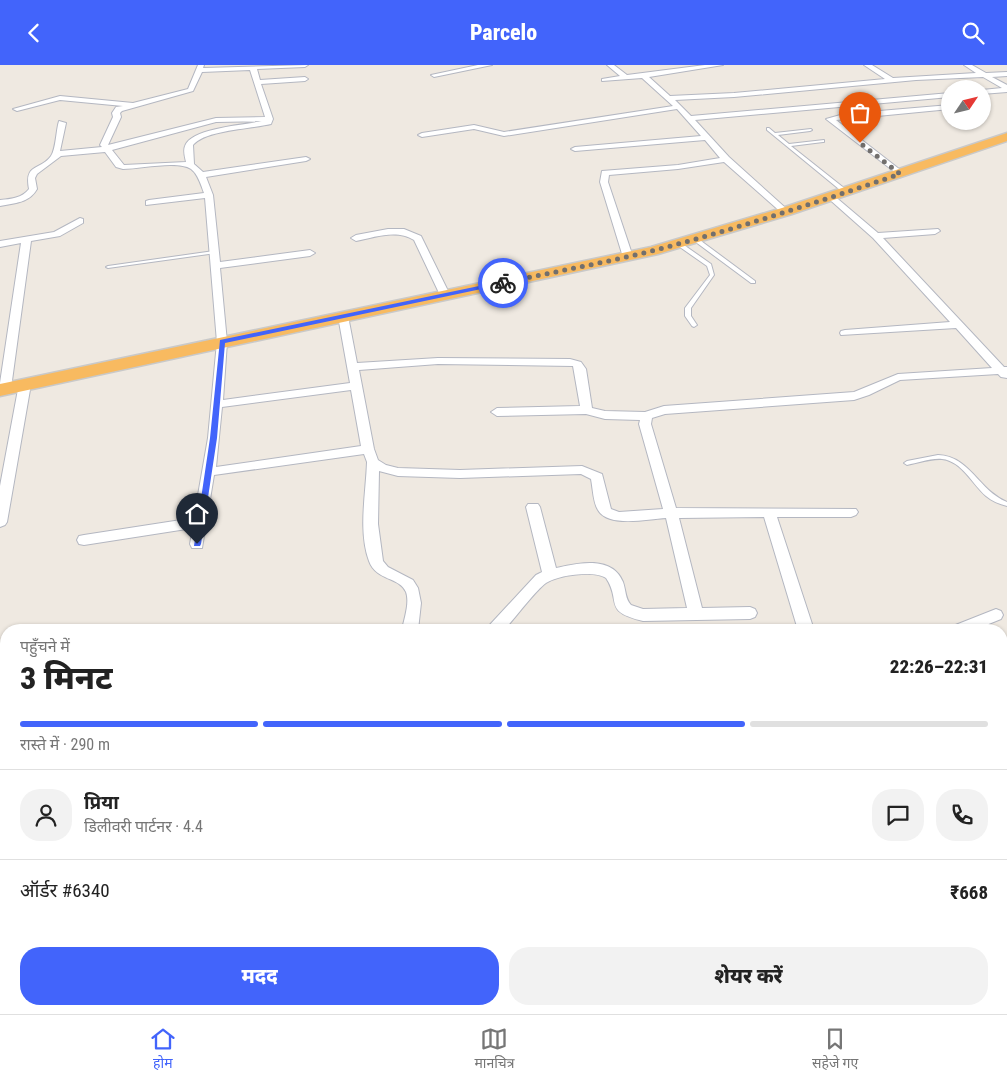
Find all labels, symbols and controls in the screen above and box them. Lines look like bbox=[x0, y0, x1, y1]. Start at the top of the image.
icon: back bbox=[20, 19, 48, 47]
icon: search bbox=[959, 19, 987, 47]
text: Parcelo bbox=[470, 20, 537, 45]
north arrow bbox=[941, 80, 991, 130]
map controls bbox=[941, 80, 991, 130]
pin bbox=[839, 92, 881, 143]
icon: bag bbox=[846, 99, 874, 127]
courier bbox=[478, 258, 528, 308]
icon: bike bbox=[489, 269, 517, 297]
pin bbox=[176, 493, 218, 544]
icon: home bbox=[183, 500, 211, 528]
text: पहुँचने में bbox=[20, 637, 70, 656]
text: 22:26–22:31 bbox=[890, 655, 988, 678]
text: 3 मिनट bbox=[20, 659, 113, 697]
text: रास्ते में · 290 m bbox=[20, 735, 110, 754]
button: person bbox=[20, 789, 72, 841]
button: chat bbox=[872, 789, 924, 841]
button: phone bbox=[936, 789, 988, 841]
text: प्रिया bbox=[84, 791, 119, 814]
text: डिलीवरी पार्टनर · 4.4 bbox=[84, 817, 203, 836]
text: ऑर्डर #6340 bbox=[20, 879, 110, 902]
text: ₹668 bbox=[950, 881, 988, 904]
button: मदद bbox=[20, 947, 499, 1005]
button: शेयर करें bbox=[509, 947, 988, 1005]
tab: होम bbox=[149, 1025, 177, 1074]
tab: मानचित्र bbox=[474, 1025, 514, 1074]
tab: सहेजे गए bbox=[812, 1025, 858, 1074]

